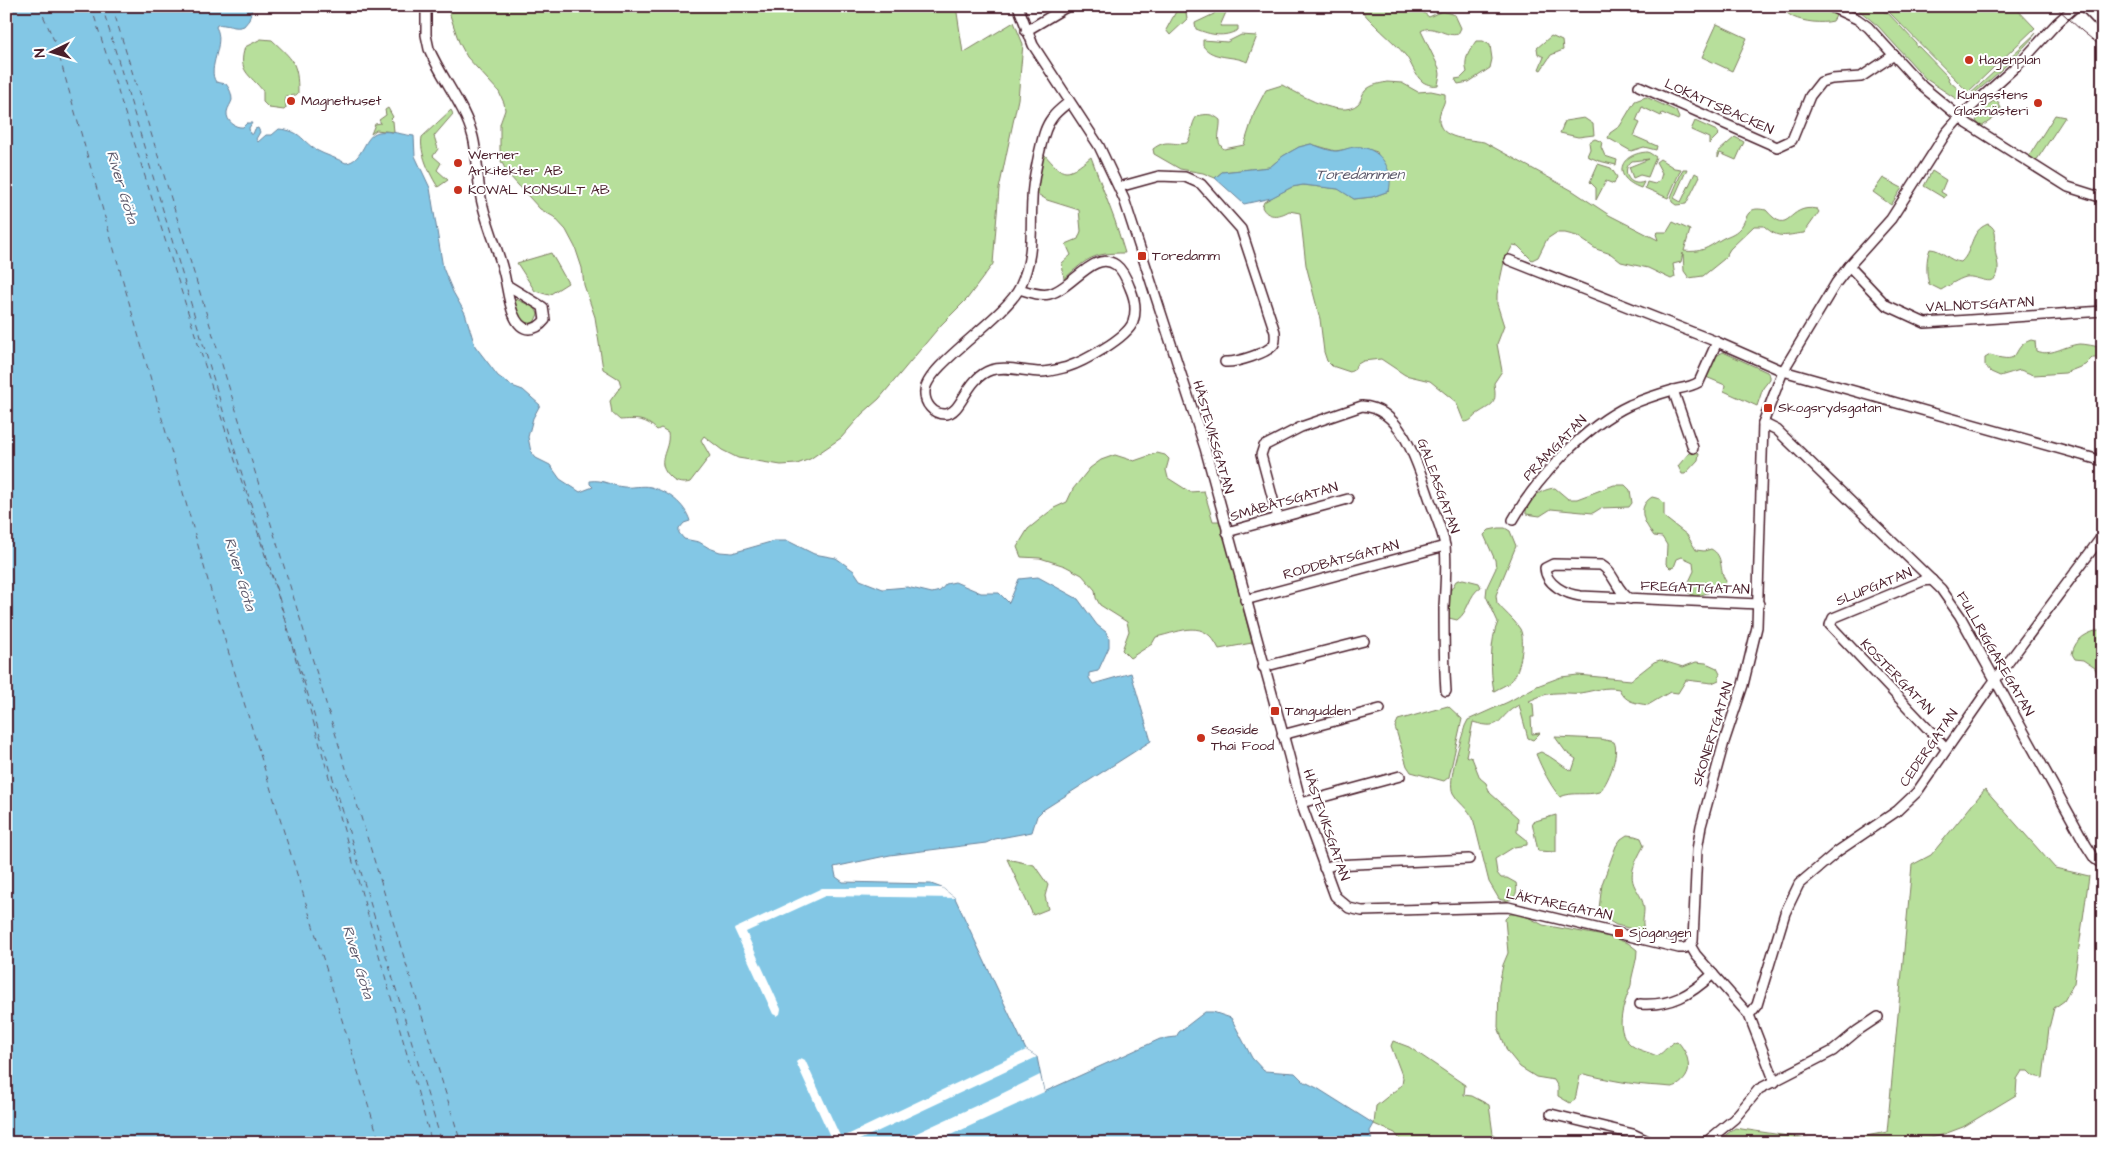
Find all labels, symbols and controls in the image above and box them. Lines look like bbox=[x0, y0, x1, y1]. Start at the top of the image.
north arrow bbox=[28, 28, 78, 78]
text: N bbox=[30, 48, 50, 58]
place label: Hagenplan bbox=[1979, 50, 2041, 70]
marker: Hagenplan bbox=[1963, 54, 1975, 66]
street label: LOKATTSBACKEN bbox=[1661, 74, 1777, 140]
place label: Kungsstens Glasmästeri bbox=[1954, 85, 2028, 121]
place label: Magnethuset bbox=[301, 91, 382, 111]
marker: Magnethuset bbox=[285, 95, 297, 107]
marker: Kungsstens Glasmästeri bbox=[2032, 97, 2044, 109]
place label: Werner Arkitekter AB bbox=[468, 145, 563, 181]
water label: River Göta bbox=[101, 148, 143, 228]
marker: Werner Arkitekter AB bbox=[452, 157, 464, 169]
water label: Toredammen bbox=[1316, 164, 1406, 185]
place label: KOWAL KONSULT AB bbox=[468, 180, 610, 200]
marker: KOWAL KONSULT AB bbox=[452, 184, 464, 196]
place label: Toredamm bbox=[1152, 246, 1220, 266]
marker: Toredamm bbox=[1136, 250, 1148, 262]
street label: VALNÖTSGATAN bbox=[1925, 292, 2035, 318]
street label: HÄSTEVIKSGATAN bbox=[1187, 378, 1239, 496]
place label: Skogsrydsgatan bbox=[1778, 398, 1881, 418]
marker: Skogsrydsgatan bbox=[1762, 402, 1774, 414]
street label: PRÅMGATAN bbox=[1518, 410, 1592, 485]
street label: GALEASGATAN bbox=[1412, 436, 1465, 536]
street label: SMÅBÅTSGATAN bbox=[1228, 477, 1340, 527]
water label: River Göta bbox=[219, 535, 261, 615]
street label: RODDBÅTSGATAN bbox=[1281, 535, 1401, 585]
street label: SLUPGATAN bbox=[1833, 563, 1915, 611]
street label: FREGATTGATAN bbox=[1640, 576, 1750, 600]
street label: FULLRIGGAREGATAN bbox=[1951, 588, 2039, 720]
street label: KOSTERGATAN bbox=[1855, 634, 1939, 720]
street label: SKONERTGATAN bbox=[1688, 679, 1738, 788]
place label: Tångudden bbox=[1285, 701, 1351, 721]
marker: Tångudden bbox=[1269, 705, 1281, 717]
street label: CEDERGATAN bbox=[1895, 705, 1963, 791]
place label: Seaside Thai Food bbox=[1211, 720, 1274, 756]
marker: Seaside Thai Food bbox=[1195, 732, 1207, 744]
street label: HÄSTEVIKSGATAN bbox=[1298, 766, 1355, 884]
street label: LÄKTAREGATAN bbox=[1504, 884, 1614, 926]
water label: River Göta bbox=[337, 923, 379, 1003]
place label: Sjögången bbox=[1629, 923, 1692, 943]
marker: Sjögången bbox=[1613, 927, 1625, 939]

